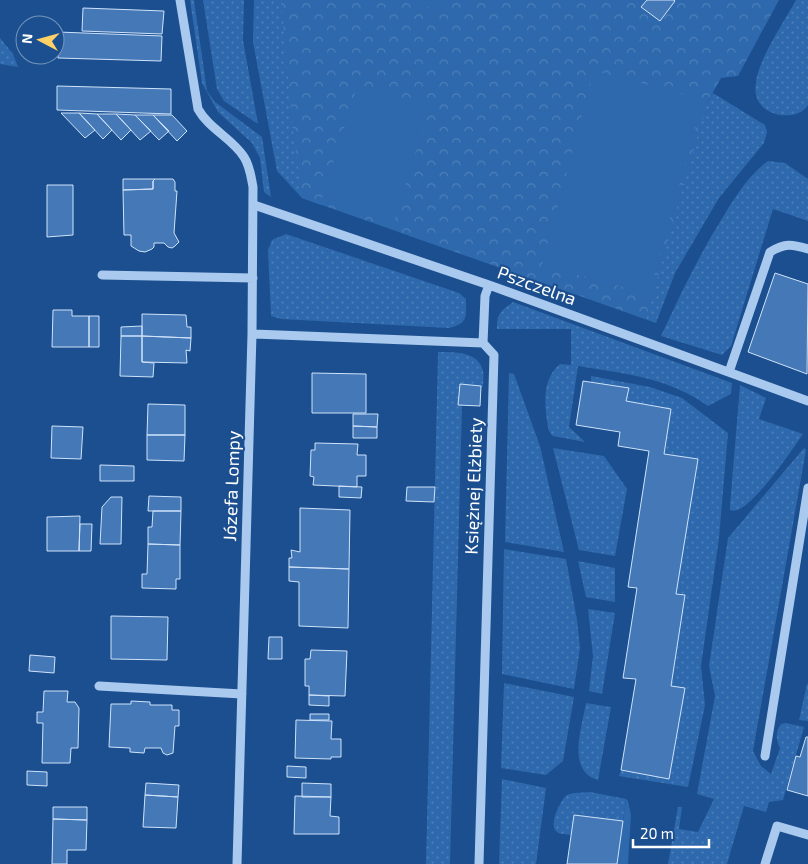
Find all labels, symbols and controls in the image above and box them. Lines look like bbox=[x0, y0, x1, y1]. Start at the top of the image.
north arrow bbox=[15, 15, 65, 65]
text: N bbox=[18, 33, 36, 45]
street label: Pszczelna bbox=[495, 261, 579, 309]
street label: Księżnej Elżbiety bbox=[460, 417, 486, 555]
street label: Józefa Lompy bbox=[218, 430, 244, 542]
scale bar bbox=[633, 816, 709, 848]
text: 20 m bbox=[640, 824, 674, 842]

